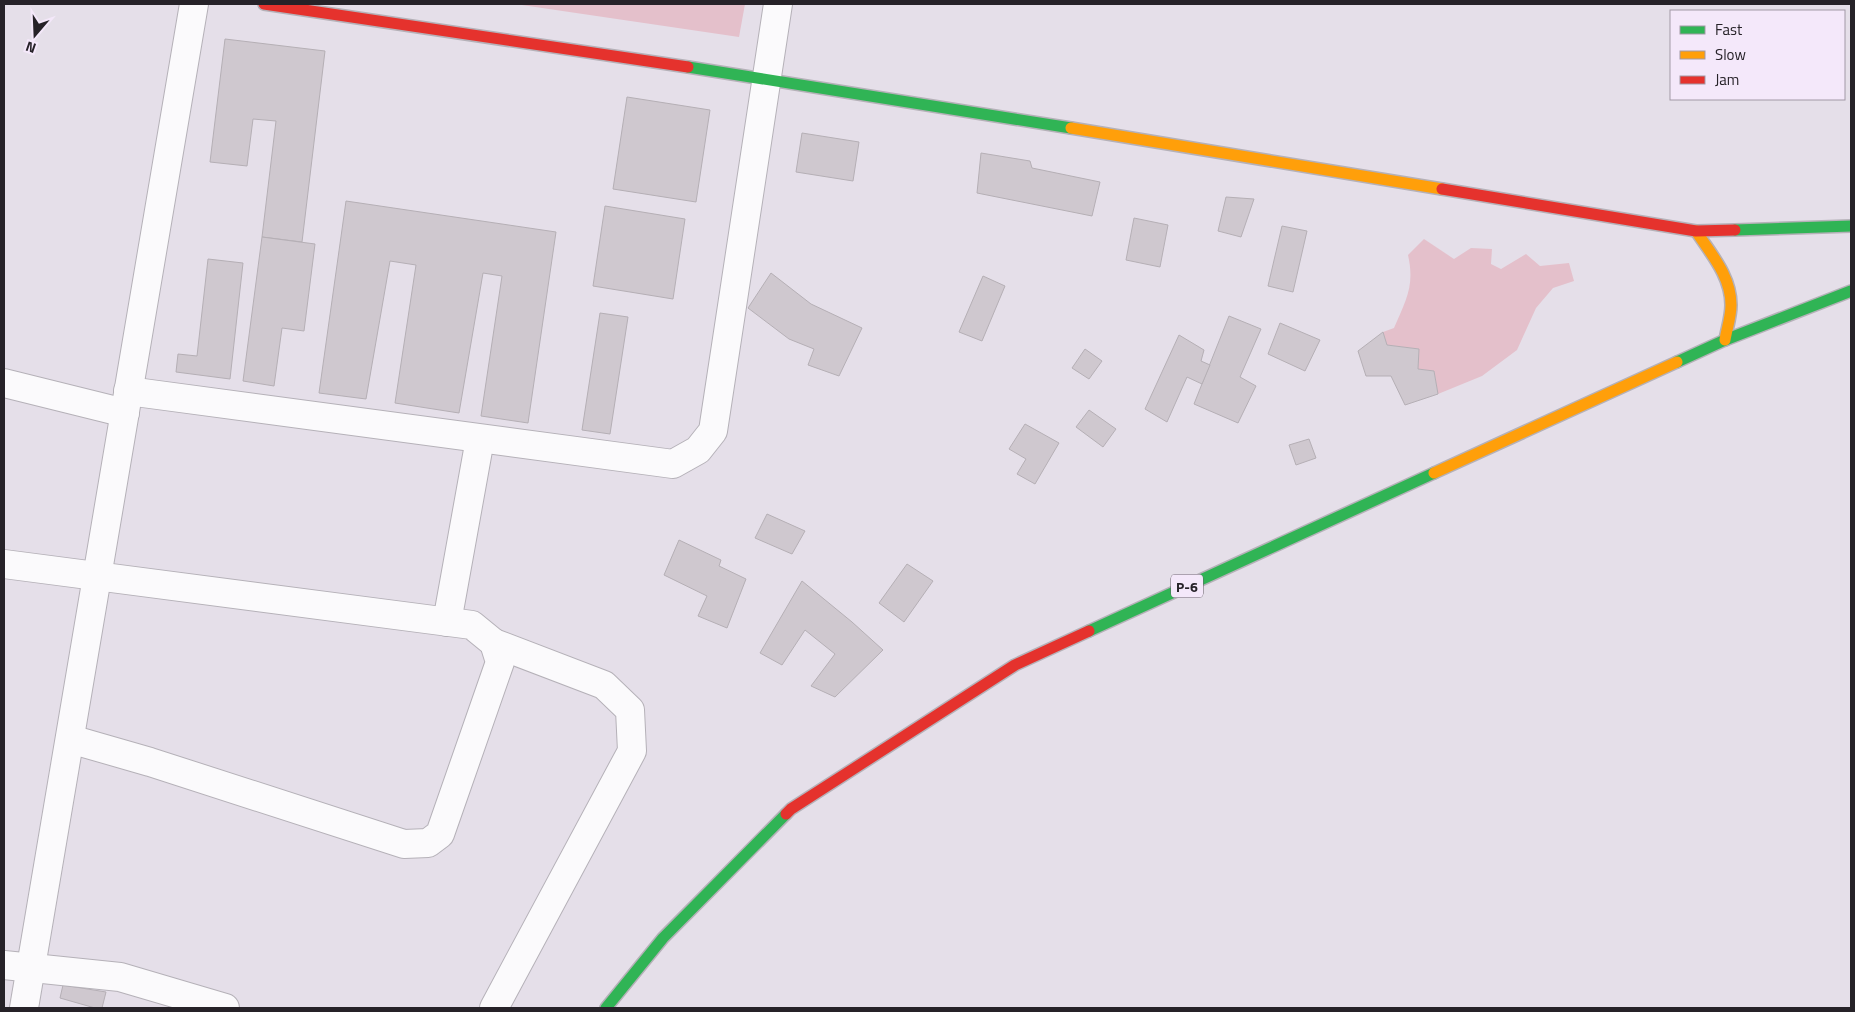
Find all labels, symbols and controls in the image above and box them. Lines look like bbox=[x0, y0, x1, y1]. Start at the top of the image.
north arrow bbox=[10, 10, 60, 60]
legend bbox=[1670, 10, 1845, 100]
text: Fast bbox=[1715, 18, 1743, 41]
text: N bbox=[23, 36, 39, 59]
text: Slow bbox=[1715, 43, 1746, 66]
text: Jam bbox=[1715, 68, 1739, 91]
road number: P-6 bbox=[1171, 574, 1203, 598]

